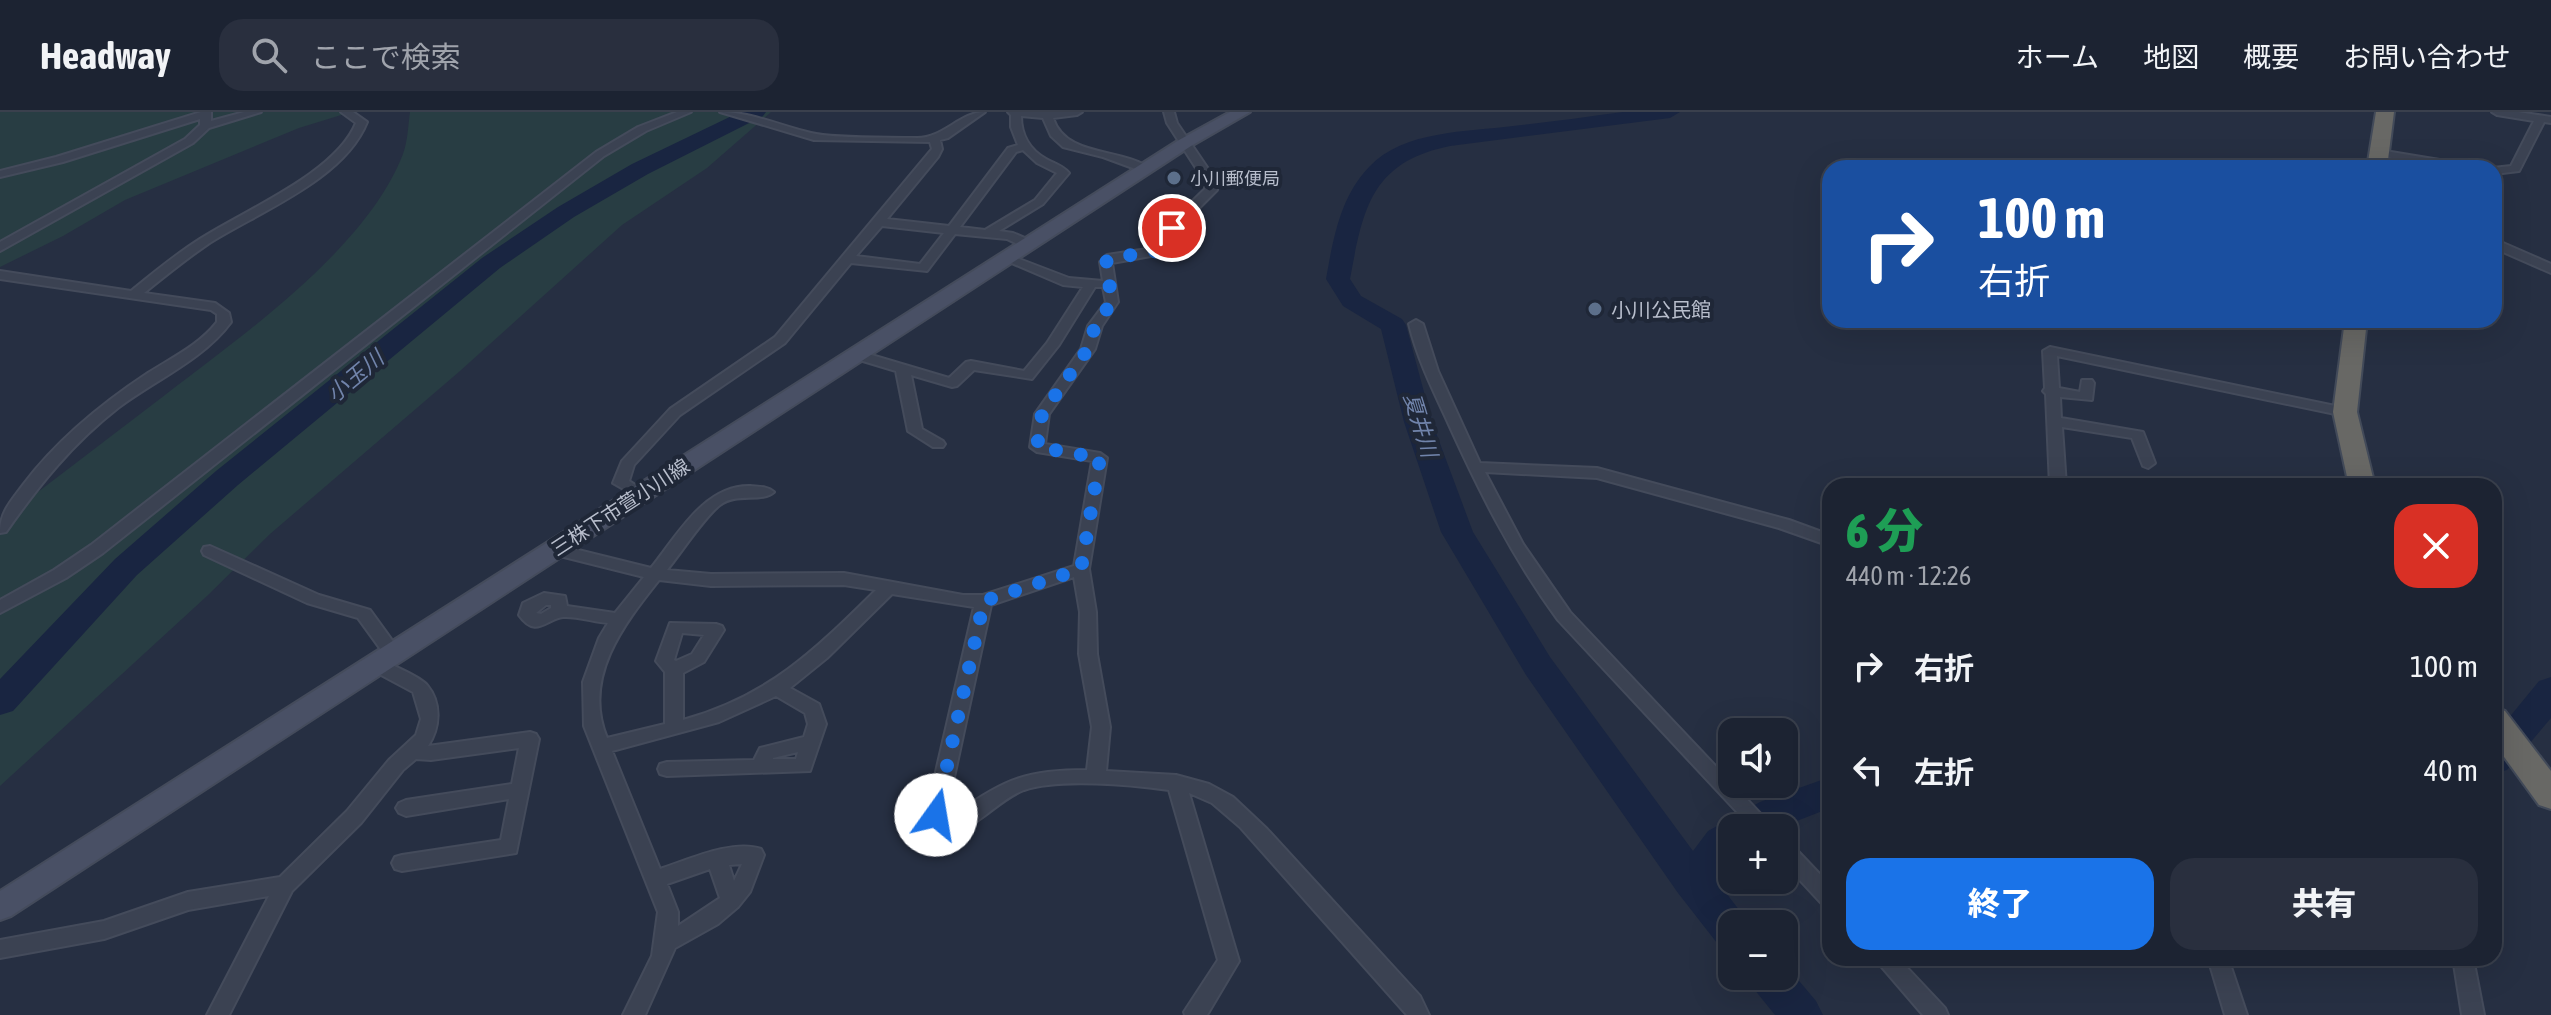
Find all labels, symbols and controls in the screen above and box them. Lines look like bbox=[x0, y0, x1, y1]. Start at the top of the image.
search box bbox=[219, 19, 779, 91]
icon: search bbox=[247, 33, 291, 77]
text: Headway bbox=[40, 34, 171, 77]
text: ここで検索 bbox=[311, 40, 461, 74]
text: ホーム bbox=[2016, 41, 2099, 73]
text: 地図 bbox=[2143, 41, 2199, 73]
text: 概要 bbox=[2243, 41, 2299, 73]
text: お問い合わせ bbox=[2343, 41, 2511, 73]
place label: 小川郵便局 bbox=[1190, 168, 1280, 189]
marker: 小川郵便局 bbox=[1165, 169, 1183, 187]
text: 100 m bbox=[1978, 186, 2105, 250]
icon: right bbox=[1846, 192, 1950, 296]
pin bbox=[1138, 194, 1206, 262]
icon: arrive bbox=[1150, 206, 1194, 250]
text: 右折 bbox=[1978, 260, 2050, 302]
place label: 小川公民館 bbox=[1611, 298, 1711, 321]
marker: 小川公民館 bbox=[1586, 300, 1604, 318]
water label: 小玉川 bbox=[321, 344, 390, 407]
water label: 夏井川 bbox=[1399, 390, 1444, 462]
street label: 三株下市萱小川線 bbox=[547, 454, 693, 560]
text: 6 分 bbox=[1846, 503, 1923, 558]
button: close bbox=[2394, 504, 2478, 588]
text: 440 m · 12:26 bbox=[1846, 561, 1971, 591]
icon: right bbox=[1846, 644, 1890, 688]
text: 100 m bbox=[2410, 649, 2478, 683]
text: 右折 bbox=[1914, 651, 1974, 685]
map controls bbox=[1718, 718, 1798, 990]
button: sound bbox=[1718, 718, 1798, 798]
icon: left bbox=[1846, 748, 1890, 792]
text: 40 m bbox=[2424, 753, 2478, 787]
text: 左折 bbox=[1914, 755, 1974, 789]
position arrow bbox=[894, 773, 978, 857]
button: + bbox=[1718, 814, 1798, 894]
button: 終了 bbox=[1846, 858, 2154, 950]
button: 共有 bbox=[2170, 858, 2478, 950]
button: − bbox=[1718, 910, 1798, 990]

